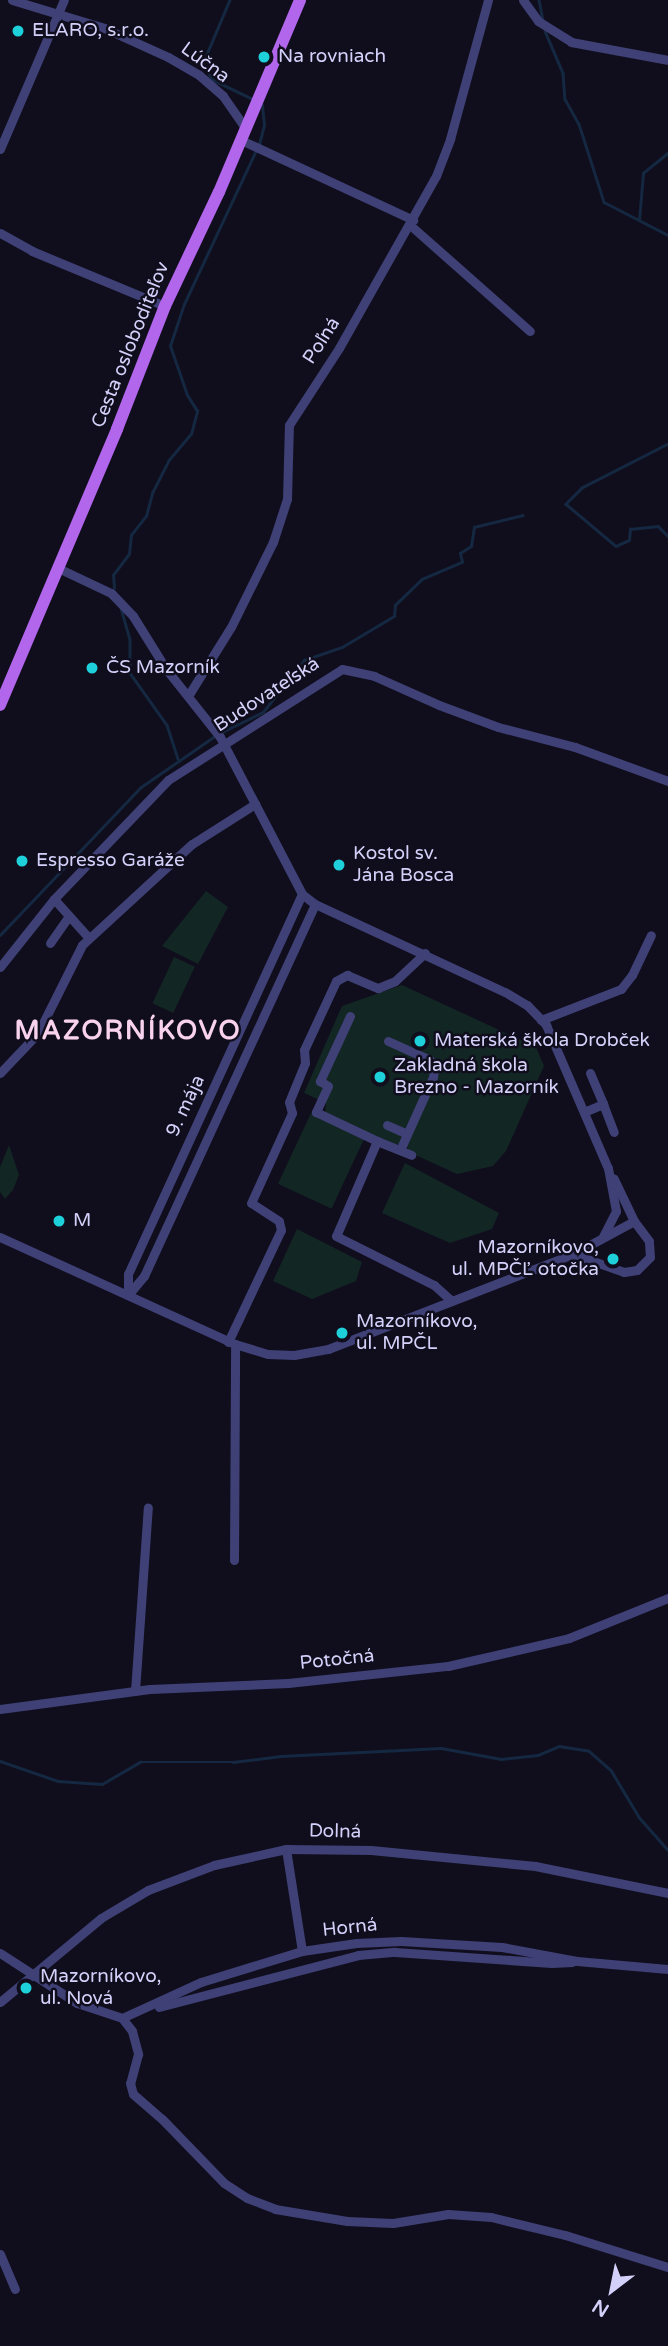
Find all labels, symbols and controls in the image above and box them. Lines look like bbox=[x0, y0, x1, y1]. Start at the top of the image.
place label: ELARO, s.r.o. bbox=[32, 20, 149, 42]
marker: ELARO, s.r.o. bbox=[10, 23, 26, 39]
street label: Lúčna bbox=[176, 38, 234, 88]
place label: Na rovniach bbox=[278, 46, 386, 68]
marker: Na rovniach bbox=[256, 49, 272, 65]
street label: Cesta osloboditeľov bbox=[87, 259, 175, 431]
street label: Poľná bbox=[299, 313, 345, 369]
street label: Budovateľská bbox=[210, 652, 324, 738]
place label: ČS Mazorník bbox=[106, 657, 220, 679]
marker: ČS Mazorník bbox=[84, 660, 100, 676]
place label: Kostol sv. Jána Bosca bbox=[353, 843, 454, 887]
place label: Espresso Garáže bbox=[36, 850, 185, 872]
marker: Espresso Garáže bbox=[14, 853, 30, 869]
marker: Kostol sv. Jána Bosca bbox=[331, 857, 347, 873]
district label: MAZORNÍKOVO bbox=[16, 1015, 240, 1047]
place label: Materská škola Drobček bbox=[434, 1030, 650, 1052]
marker: Materská škola Drobček bbox=[412, 1033, 428, 1049]
place label: Zakladná škola Brezno - Mazorník bbox=[394, 1055, 559, 1099]
marker: Zakladná škola Brezno - Mazorník bbox=[372, 1069, 388, 1085]
street label: 9. mája bbox=[162, 1072, 210, 1140]
place label: M bbox=[73, 1210, 91, 1232]
marker: M bbox=[51, 1213, 67, 1229]
place label: Mazorníkovo, ul. MPČĽ otočka bbox=[451, 1237, 599, 1281]
marker: Mazorníkovo, ul. MPČĽ otočka bbox=[605, 1251, 621, 1267]
place label: Mazorníkovo, ul. MPČL bbox=[356, 1311, 477, 1355]
marker: Mazorníkovo, ul. MPČL bbox=[334, 1325, 350, 1341]
street label: Potočná bbox=[298, 1645, 376, 1675]
street label: Dolná bbox=[309, 1820, 361, 1844]
street label: Horná bbox=[321, 1914, 379, 1942]
place label: Mazorníkovo, ul. Nová bbox=[40, 1966, 161, 2010]
marker: Mazorníkovo, ul. Nová bbox=[18, 1980, 34, 1996]
north arrow bbox=[577, 2255, 647, 2325]
text: N bbox=[589, 2294, 613, 2321]

